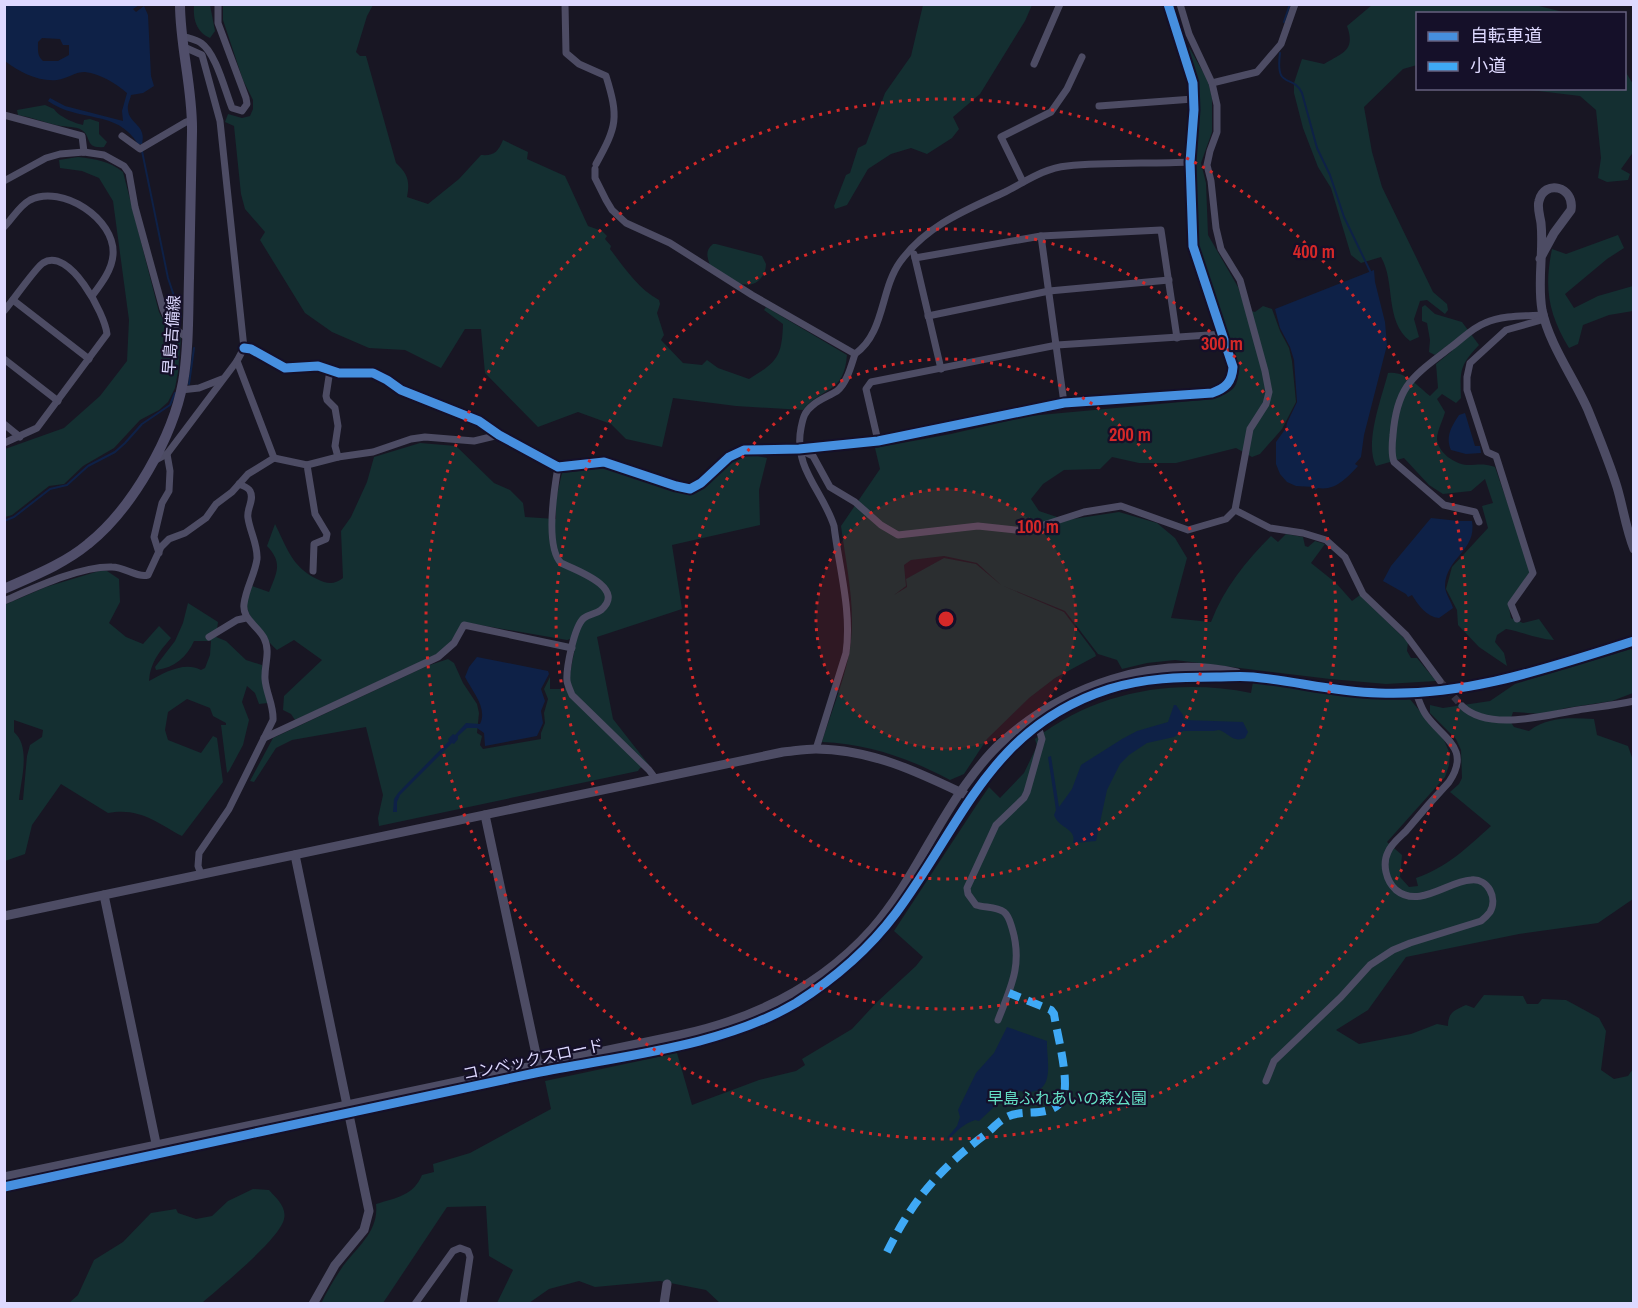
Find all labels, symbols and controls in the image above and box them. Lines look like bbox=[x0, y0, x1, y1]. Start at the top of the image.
legend bbox=[1416, 12, 1626, 90]
text: 自転車道 bbox=[1470, 23, 1542, 48]
text: 小道 bbox=[1470, 53, 1506, 78]
text: 400 m bbox=[1293, 239, 1335, 264]
street label: 早島吉備線 bbox=[157, 294, 185, 376]
text: 300 m bbox=[1201, 331, 1243, 356]
text: 200 m bbox=[1109, 422, 1151, 447]
text: 100 m bbox=[1017, 514, 1059, 539]
centre of rings bbox=[936, 609, 956, 629]
street label: コンベックスロード bbox=[461, 1033, 605, 1085]
park label: 早島ふれあいの森公園 bbox=[987, 1087, 1147, 1109]

